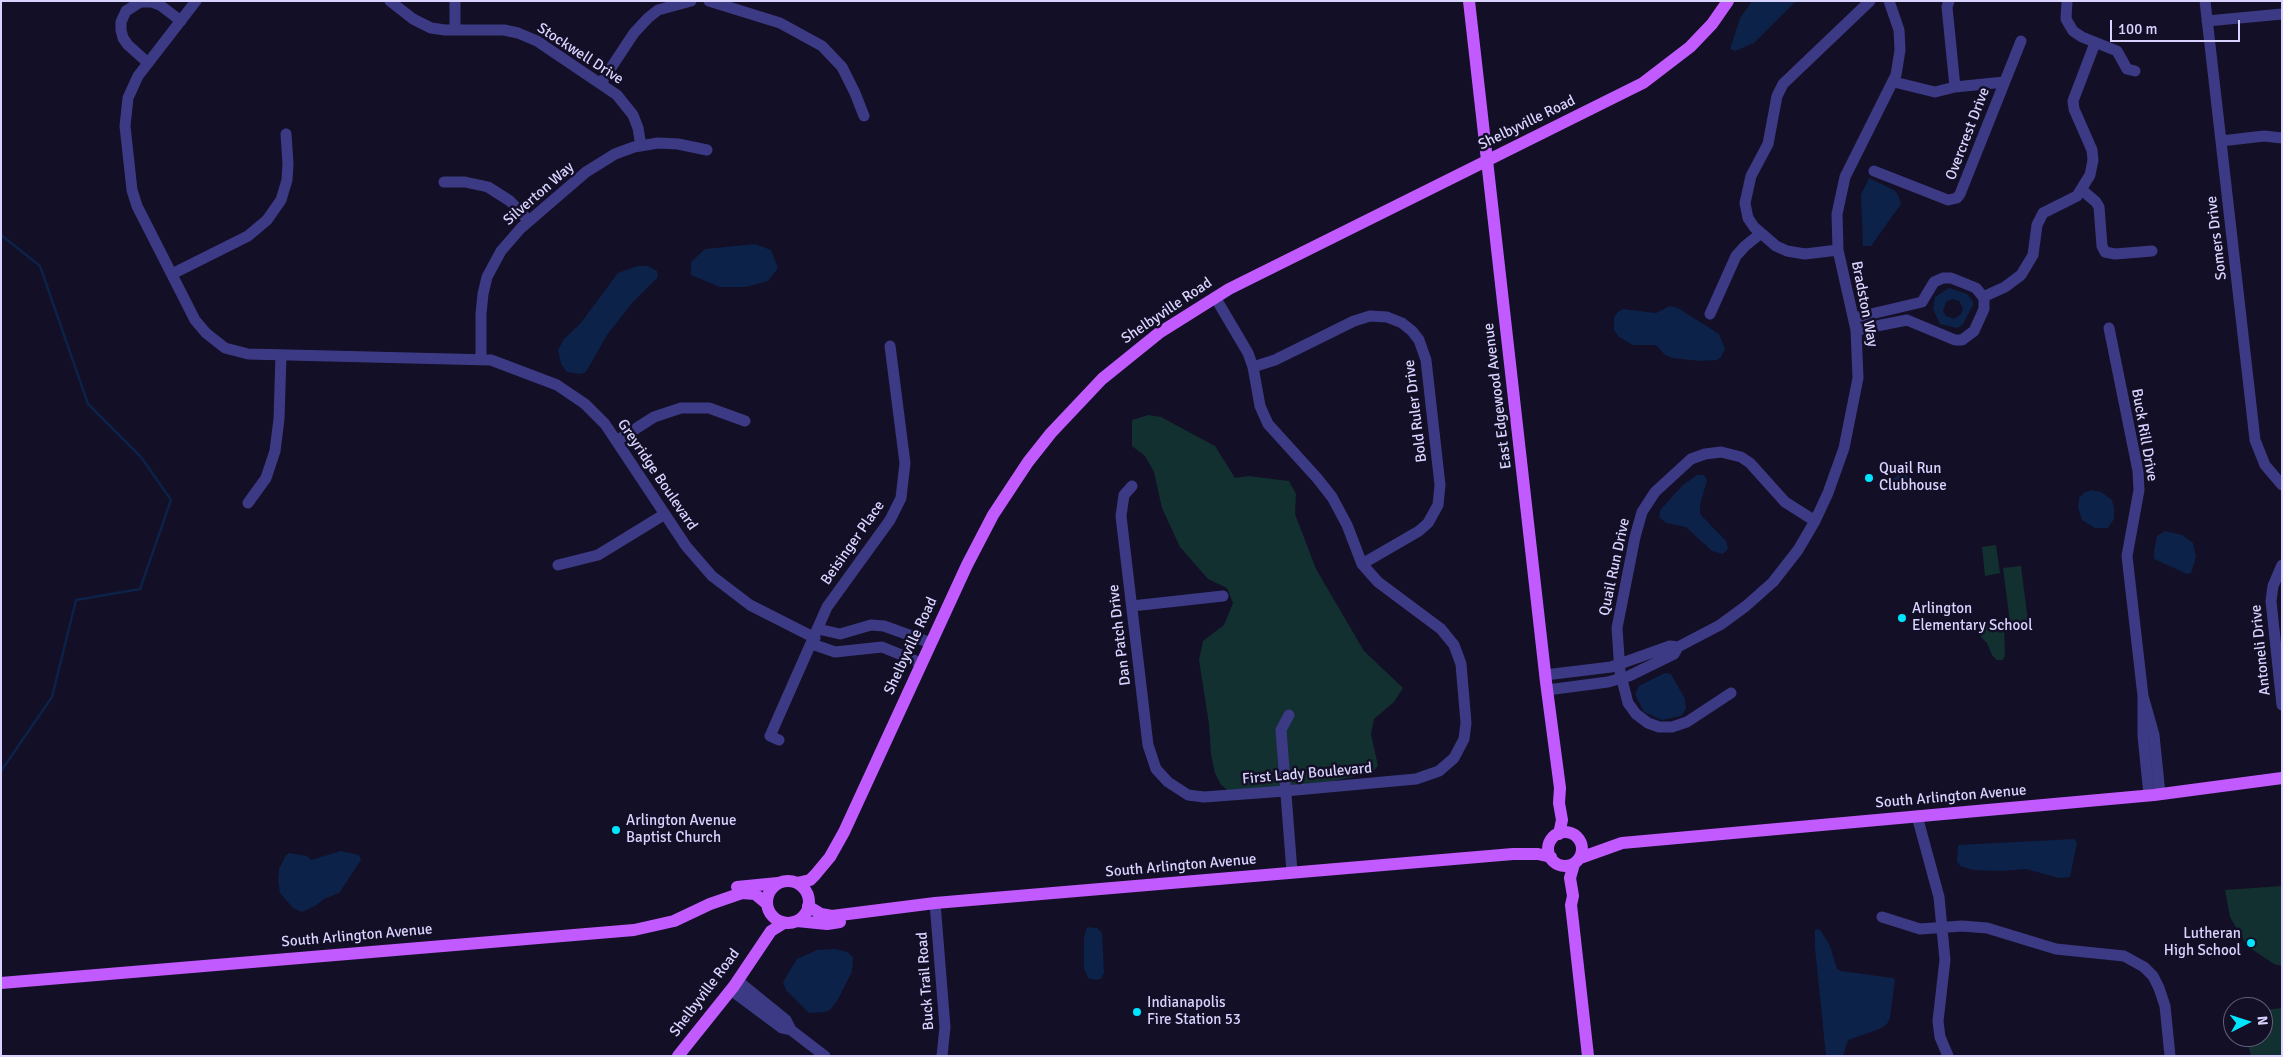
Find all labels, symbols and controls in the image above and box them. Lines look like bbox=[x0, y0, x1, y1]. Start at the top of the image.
scale bar bbox=[2113, 10, 2243, 42]
street label: Stockwell Drive bbox=[533, 19, 627, 89]
text: 100 m bbox=[2118, 20, 2158, 38]
street label: Overcrest Drive bbox=[1942, 85, 1994, 183]
street label: Shelbyville Road bbox=[1476, 92, 1578, 154]
street label: Silverton Way bbox=[500, 158, 578, 230]
street label: Somers Drive bbox=[2203, 195, 2231, 281]
street label: Bradston Way bbox=[1847, 259, 1881, 349]
street label: Shelbyville Road bbox=[1118, 274, 1216, 348]
street label: East Edgewood Avenue bbox=[1480, 322, 1516, 470]
street label: Bold Ruler Drive bbox=[1401, 359, 1431, 463]
street label: Buck Rill Drive bbox=[2127, 387, 2161, 483]
street label: Greyridge Boulevard bbox=[613, 416, 701, 534]
place label: Quail Run Clubhouse bbox=[1879, 460, 1947, 495]
marker: Quail Run Clubhouse bbox=[1863, 472, 1875, 484]
street label: Beisinger Place bbox=[817, 497, 889, 589]
street label: Quail Run Drive bbox=[1596, 517, 1634, 617]
street label: Dan Patch Drive bbox=[1105, 584, 1135, 686]
street label: Shelbyville Road bbox=[881, 594, 941, 698]
place label: Arlington Elementary School bbox=[1912, 600, 2033, 635]
street label: Antoneli Drive bbox=[2247, 604, 2275, 696]
marker: Arlington Elementary School bbox=[1896, 612, 1908, 624]
street label: First Lady Boulevard bbox=[1241, 759, 1373, 789]
street label: South Arlington Avenue bbox=[1875, 781, 2027, 813]
place label: Arlington Avenue Baptist Church bbox=[626, 812, 737, 847]
marker: Arlington Avenue Baptist Church bbox=[610, 824, 622, 836]
street label: South Arlington Avenue bbox=[1105, 850, 1257, 882]
street label: South Arlington Avenue bbox=[281, 920, 433, 952]
place label: Lutheran High School bbox=[2164, 925, 2241, 960]
street label: Buck Trail Road bbox=[914, 931, 938, 1031]
marker: Lutheran High School bbox=[2245, 937, 2257, 949]
street label: Shelbyville Road bbox=[666, 945, 744, 1041]
place label: Indianapolis Fire Station 53 bbox=[1147, 994, 1241, 1029]
north arrow bbox=[2223, 997, 2273, 1047]
marker: Indianapolis Fire Station 53 bbox=[1131, 1006, 1143, 1018]
text: N bbox=[2254, 1015, 2271, 1026]

